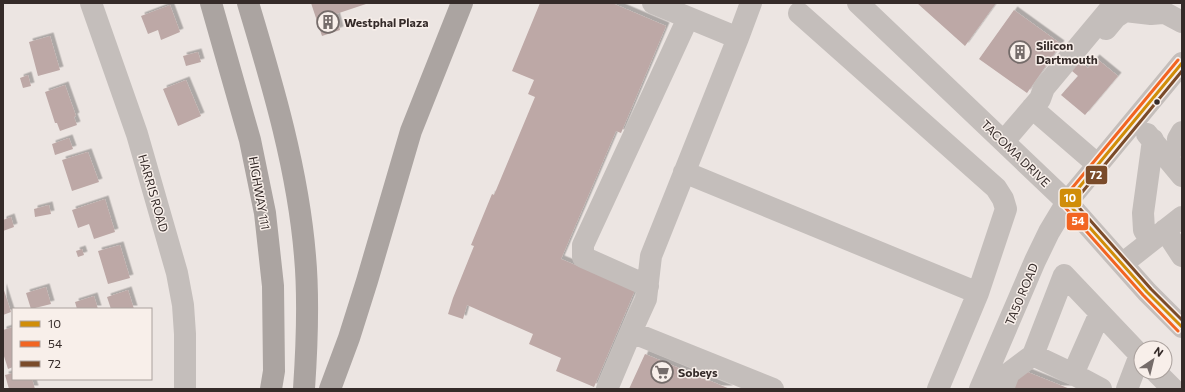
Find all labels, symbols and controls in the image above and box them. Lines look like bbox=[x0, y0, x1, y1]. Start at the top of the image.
building icon: Westphal Plaza bbox=[315, 9, 341, 35]
place label: Westphal Plaza bbox=[344, 15, 428, 29]
place label: Silicon Dartmouth bbox=[1036, 38, 1098, 66]
building icon: Silicon Dartmouth bbox=[1007, 39, 1033, 65]
unlabelled marker bbox=[1152, 97, 1162, 107]
street label: TACOMA DRIVE bbox=[979, 117, 1053, 189]
street label: HARRIS ROAD bbox=[136, 152, 172, 234]
street label: HIGHWAY 111 bbox=[247, 155, 273, 231]
line badge: 72 bbox=[1085, 165, 1108, 185]
text: 72 bbox=[1090, 168, 1102, 181]
line badge: 10 bbox=[1059, 188, 1082, 208]
text: 10 bbox=[1064, 191, 1076, 204]
line badge: 54 bbox=[1066, 212, 1089, 231]
text: 54 bbox=[1071, 214, 1085, 227]
street label: TA50 ROAD bbox=[1002, 261, 1040, 327]
legend bbox=[12, 308, 152, 380]
text: 10 bbox=[48, 316, 61, 330]
text: 54 bbox=[48, 336, 62, 350]
north arrow bbox=[1133, 340, 1173, 380]
text: N bbox=[1152, 344, 1166, 359]
text: 72 bbox=[48, 356, 61, 370]
supermarket icon: Sobeys bbox=[649, 359, 675, 385]
place label: Sobeys bbox=[678, 365, 718, 379]

